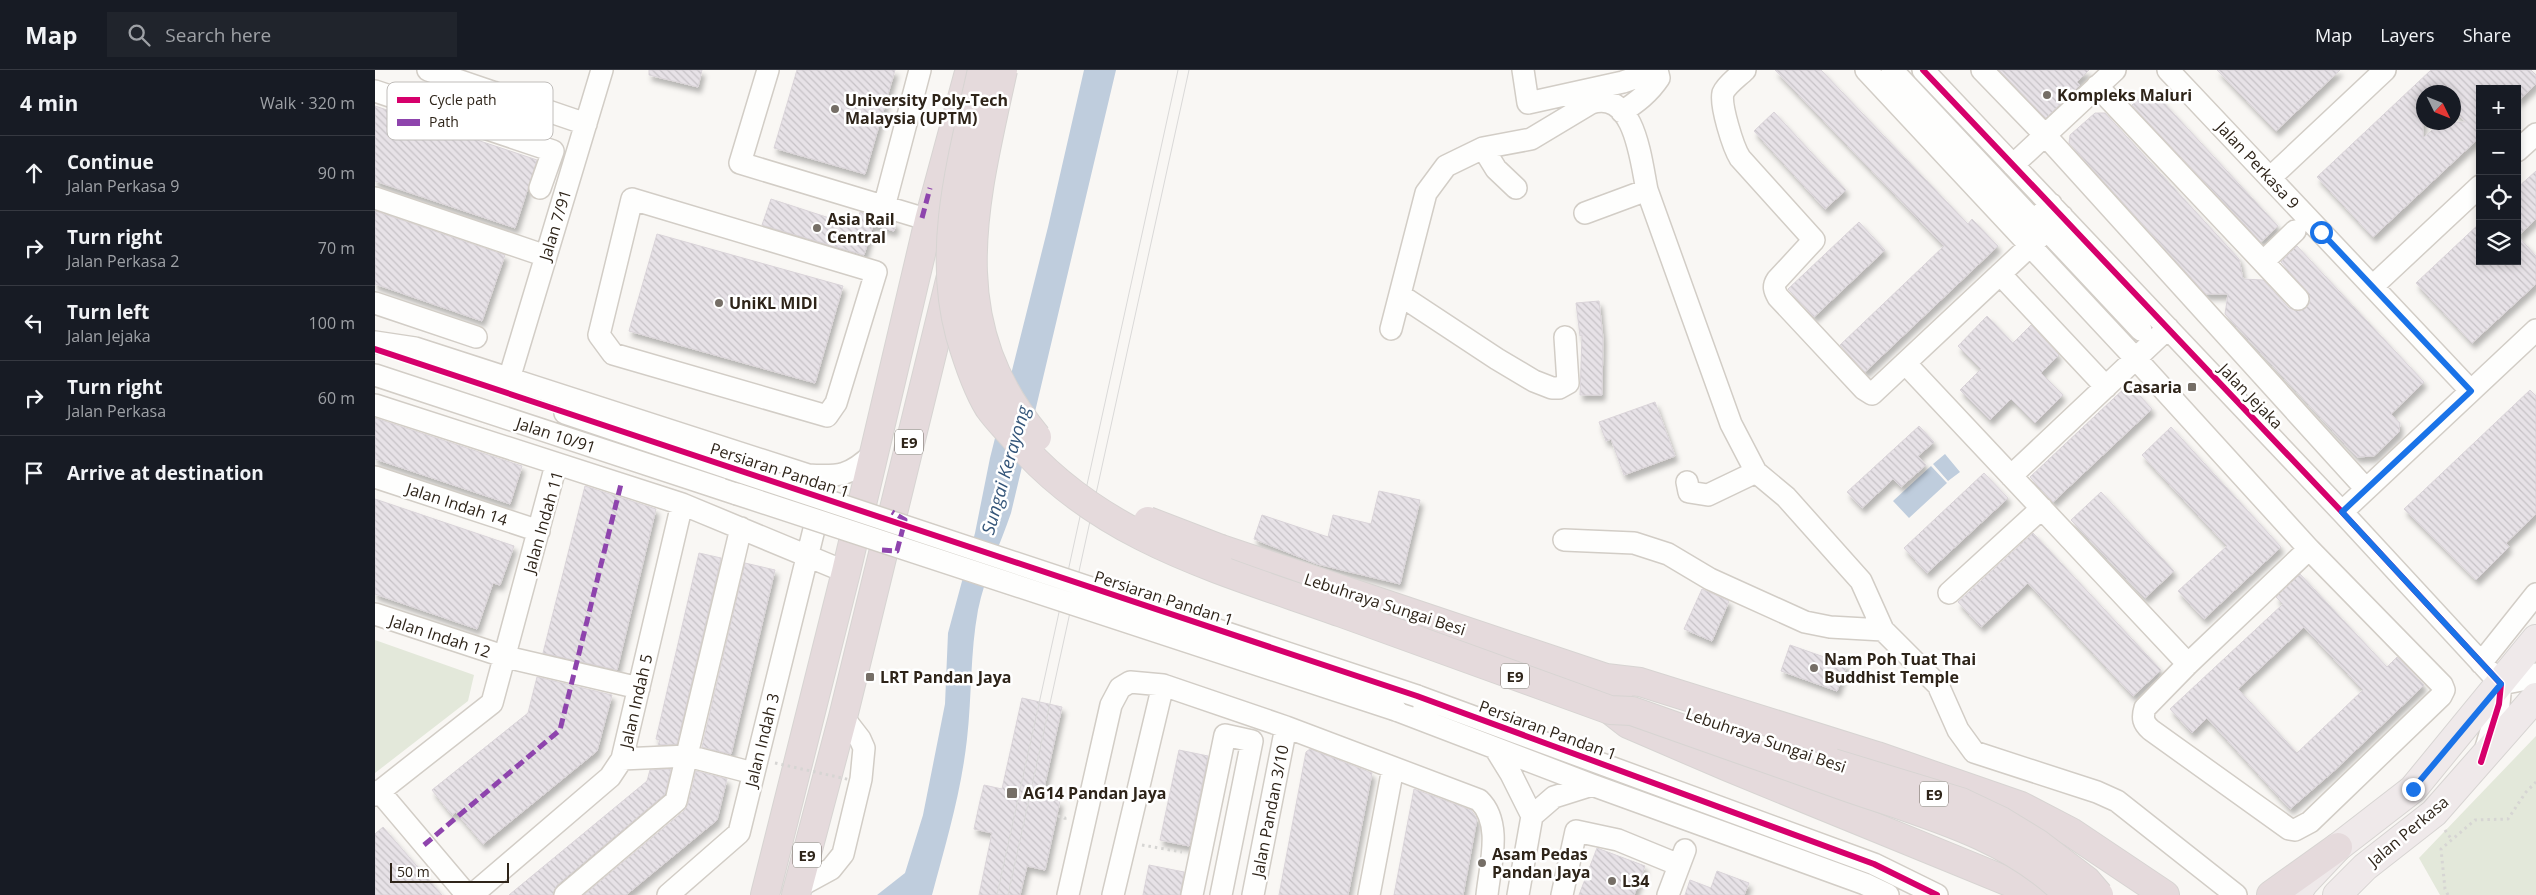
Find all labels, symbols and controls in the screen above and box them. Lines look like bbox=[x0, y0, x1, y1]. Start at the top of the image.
search box bbox=[107, 12, 457, 57]
text: Map bbox=[25, 18, 77, 51]
icon: search bbox=[125, 21, 153, 49]
text: Search here bbox=[165, 22, 271, 48]
text: Map bbox=[2315, 23, 2352, 47]
text: Layers bbox=[2380, 23, 2435, 47]
text: Share bbox=[2463, 23, 2511, 47]
legend bbox=[387, 82, 553, 140]
place label: Kompleks Maluri bbox=[2057, 84, 2192, 106]
north arrow bbox=[2416, 85, 2461, 130]
map controls bbox=[2476, 85, 2521, 265]
button: + bbox=[2476, 85, 2521, 130]
text: 4 min bbox=[20, 89, 78, 117]
place label: University Poly-Tech Malaysia (UPTM) bbox=[845, 89, 1008, 129]
marker: Kompleks Maluri bbox=[2041, 89, 2053, 101]
text: Cycle path bbox=[429, 90, 497, 109]
text: Walk · 320 m bbox=[260, 92, 355, 114]
marker: University Poly-Tech Malaysia (UPTM) bbox=[829, 103, 841, 115]
text: Path bbox=[429, 112, 459, 131]
street label: Jalan Perkasa 9 bbox=[2210, 115, 2304, 214]
button: − bbox=[2476, 130, 2521, 175]
text: Continue bbox=[67, 149, 154, 175]
icon: ahead bbox=[20, 159, 48, 187]
text: 90 m bbox=[318, 162, 355, 184]
text: Jalan Perkasa 9 bbox=[67, 175, 179, 197]
button: locate bbox=[2476, 175, 2521, 220]
street label: Jalan 7/91 bbox=[533, 187, 576, 265]
place label: Asia Rail Central bbox=[827, 208, 895, 248]
button: layers bbox=[2476, 220, 2521, 265]
route start bbox=[2310, 221, 2333, 244]
marker: Asia Rail Central bbox=[811, 222, 823, 234]
text: Turn right bbox=[67, 224, 162, 250]
icon: right bbox=[20, 234, 48, 262]
text: 70 m bbox=[318, 237, 355, 259]
text: Jalan Perkasa 2 bbox=[67, 250, 179, 272]
place label: UniKL MIDI bbox=[729, 292, 818, 314]
marker: UniKL MIDI bbox=[713, 297, 725, 309]
text: Turn left bbox=[67, 299, 149, 325]
icon: left bbox=[20, 309, 48, 337]
text: 100 m bbox=[309, 312, 355, 334]
text: Jalan Jejaka bbox=[67, 325, 151, 347]
street label: Jalan Jejaka bbox=[2213, 357, 2288, 434]
text: Turn right bbox=[67, 374, 162, 400]
place label: Casaria bbox=[2123, 376, 2182, 398]
marker: Casaria bbox=[2186, 381, 2198, 393]
icon: right bbox=[20, 384, 48, 412]
text: 60 m bbox=[318, 387, 355, 409]
text: Jalan Perkasa bbox=[67, 400, 166, 422]
water label: Sungai Kerayong bbox=[975, 402, 1035, 537]
street label: Jalan 10/91 bbox=[511, 411, 599, 458]
road number: E9 bbox=[895, 430, 923, 454]
street label: Persiaran Pandan 1 bbox=[708, 437, 852, 503]
icon: arrive bbox=[20, 459, 48, 487]
text: Arrive at destination bbox=[67, 460, 264, 486]
street label: Jalan Indah 11 bbox=[517, 468, 568, 578]
street label: Jalan Indah 14 bbox=[402, 477, 510, 531]
street label: Persiaran Pandan 1 bbox=[1092, 565, 1236, 631]
street label: Lebuhraya Sungai Besi bbox=[1302, 568, 1468, 640]
street label: Jalan Indah 12 bbox=[385, 609, 493, 663]
place label: Nam Poh Tuat Thai Buddhist Temple bbox=[1824, 648, 1976, 688]
street label: Jalan Indah 5 bbox=[614, 652, 658, 752]
marker: Nam Poh Tuat Thai Buddhist Temple bbox=[1808, 662, 1820, 674]
road number: E9 bbox=[1501, 664, 1529, 688]
place label: LRT Pandan Jaya bbox=[880, 666, 1011, 688]
marker: LRT Pandan Jaya bbox=[864, 671, 876, 683]
street label: Jalan Indah 3 bbox=[739, 691, 784, 791]
street label: Persiaran Pandan 1 bbox=[1476, 695, 1620, 765]
street label: Lebuhraya Sungai Besi bbox=[1683, 702, 1849, 778]
street label: Jalan Pandan 3/10 bbox=[1246, 743, 1294, 881]
route end bbox=[2402, 778, 2425, 801]
place label: AG14 Pandan Jaya bbox=[1023, 782, 1167, 804]
road number: E9 bbox=[1920, 782, 1948, 806]
marker: AG14 Pandan Jaya bbox=[1005, 786, 1019, 800]
street label: Jalan Perkasa bbox=[2361, 791, 2453, 873]
road number: E9 bbox=[793, 842, 821, 868]
place label: Asam Pedas Pandan Jaya bbox=[1492, 843, 1590, 883]
marker: Asam Pedas Pandan Jaya bbox=[1476, 857, 1488, 869]
scale bar bbox=[390, 860, 509, 883]
text: 50 m bbox=[397, 862, 430, 881]
place label: L34 bbox=[1622, 870, 1649, 892]
marker: L34 bbox=[1606, 875, 1618, 887]

